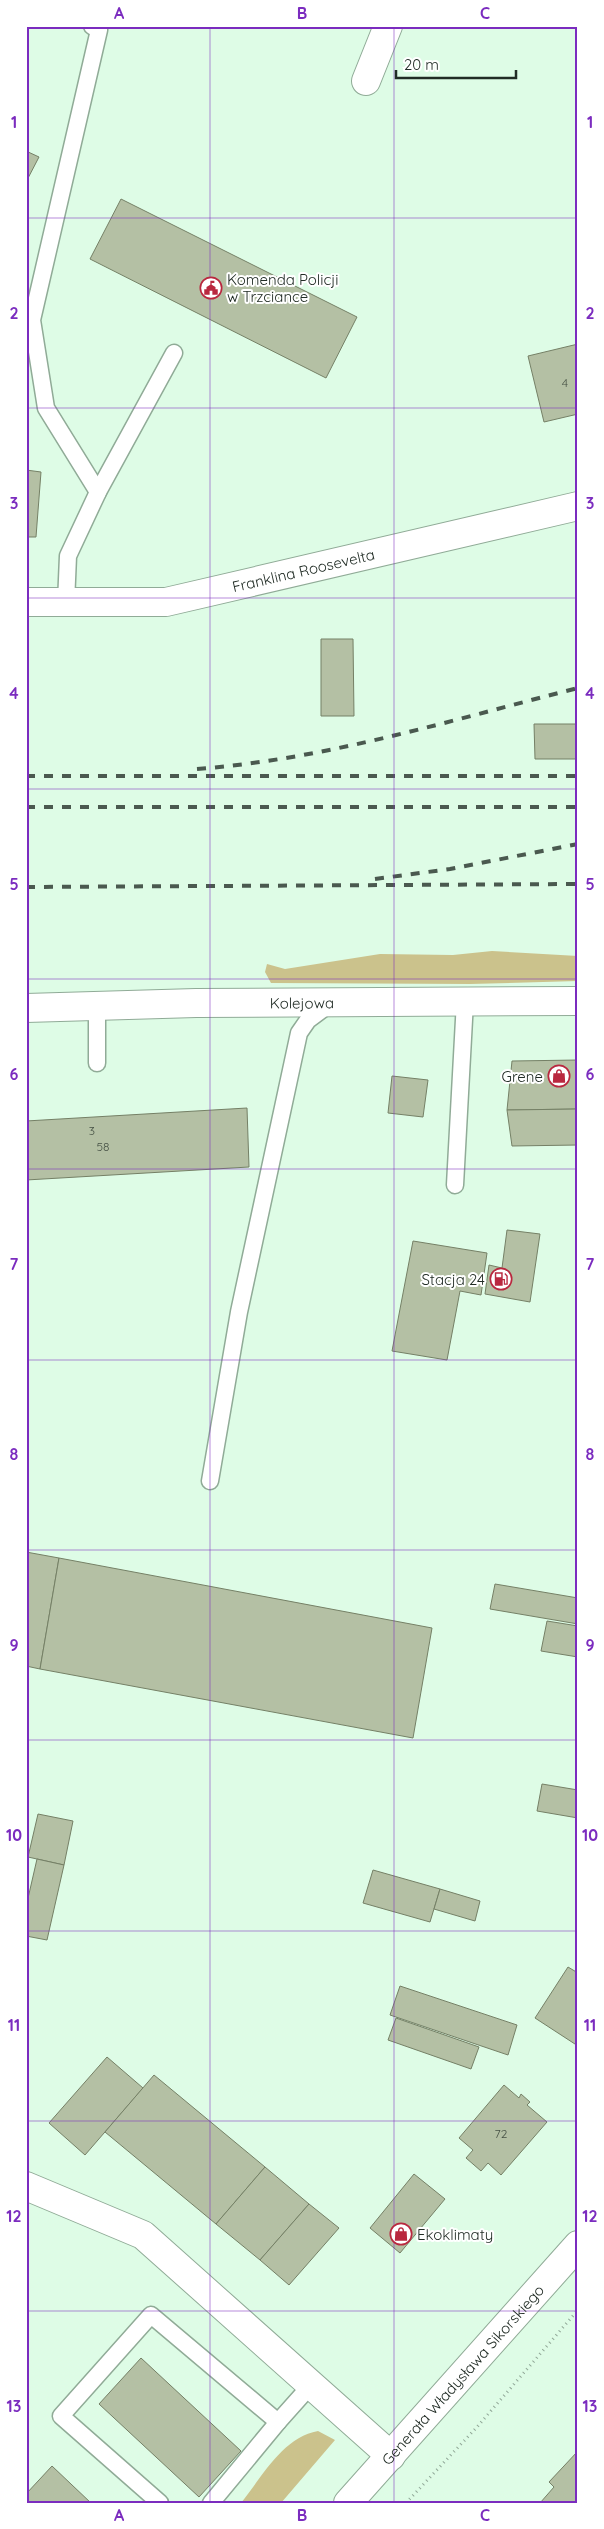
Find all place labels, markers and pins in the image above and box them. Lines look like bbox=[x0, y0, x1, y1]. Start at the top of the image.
place label: Komenda Policji w Trzciance bbox=[227, 270, 339, 306]
public building icon: Komenda Policji w Trzciance bbox=[199, 276, 223, 300]
shop icon: Grene bbox=[547, 1064, 571, 1088]
place label: Grene bbox=[502, 1067, 543, 1086]
fuel station icon: Stacja 24 bbox=[489, 1267, 513, 1291]
place label: Stacja 24 bbox=[421, 1270, 485, 1289]
shop icon: Ekoklimaty bbox=[389, 2222, 413, 2246]
place label: Ekoklimaty bbox=[417, 2225, 493, 2244]

